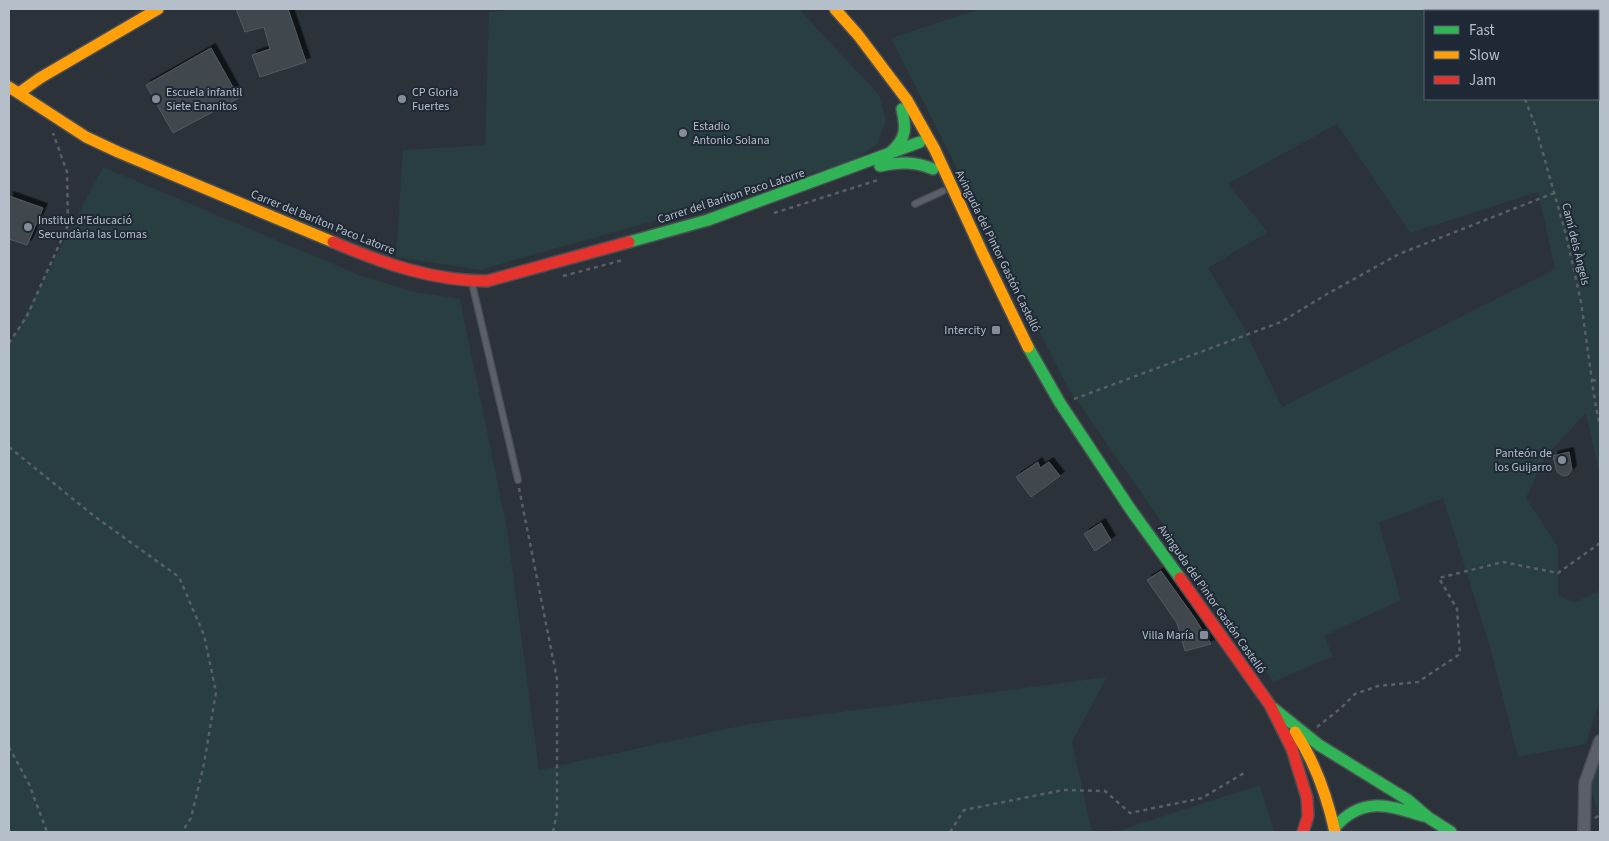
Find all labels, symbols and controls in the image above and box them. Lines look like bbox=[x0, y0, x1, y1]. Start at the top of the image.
legend bbox=[1424, 10, 1599, 100]
text: Fast bbox=[1469, 20, 1495, 41]
text: Slow bbox=[1469, 45, 1500, 66]
text: Jam bbox=[1469, 70, 1496, 91]
place label: Escuela infantil Siete Enanitos bbox=[166, 84, 242, 115]
place label: CP Gloria Fuertes bbox=[412, 84, 458, 115]
marker: Escuela infantil Siete Enanitos bbox=[150, 93, 162, 105]
marker: CP Gloria Fuertes bbox=[396, 93, 408, 105]
place label: Estadio Antonio Solana bbox=[693, 118, 770, 149]
marker: Estadio Antonio Solana bbox=[677, 127, 689, 139]
street label: Carrer del Baríton Paco Latorre bbox=[655, 165, 807, 228]
street label: Avinguda del Pintor Gastón Castelló bbox=[951, 167, 1044, 335]
street label: Carrer del Baríton Paco Latorre bbox=[248, 186, 397, 259]
street label: Camí dels Àngels bbox=[1557, 201, 1594, 287]
place label: Institut d'Educació Secundària las Lomas bbox=[38, 212, 147, 243]
marker: Institut d'Educació Secundària las Lomas bbox=[22, 221, 34, 233]
place label: Intercity bbox=[944, 322, 986, 339]
marker: Intercity bbox=[990, 324, 1002, 336]
place label: Panteón de los Guijarro bbox=[1494, 445, 1552, 476]
marker: Panteón de los Guijarro bbox=[1556, 454, 1568, 466]
street label: Avinguda del Pintor Gastón Castelló bbox=[1153, 521, 1270, 677]
place label: Villa María bbox=[1142, 627, 1194, 644]
marker: Villa María bbox=[1198, 629, 1210, 641]

